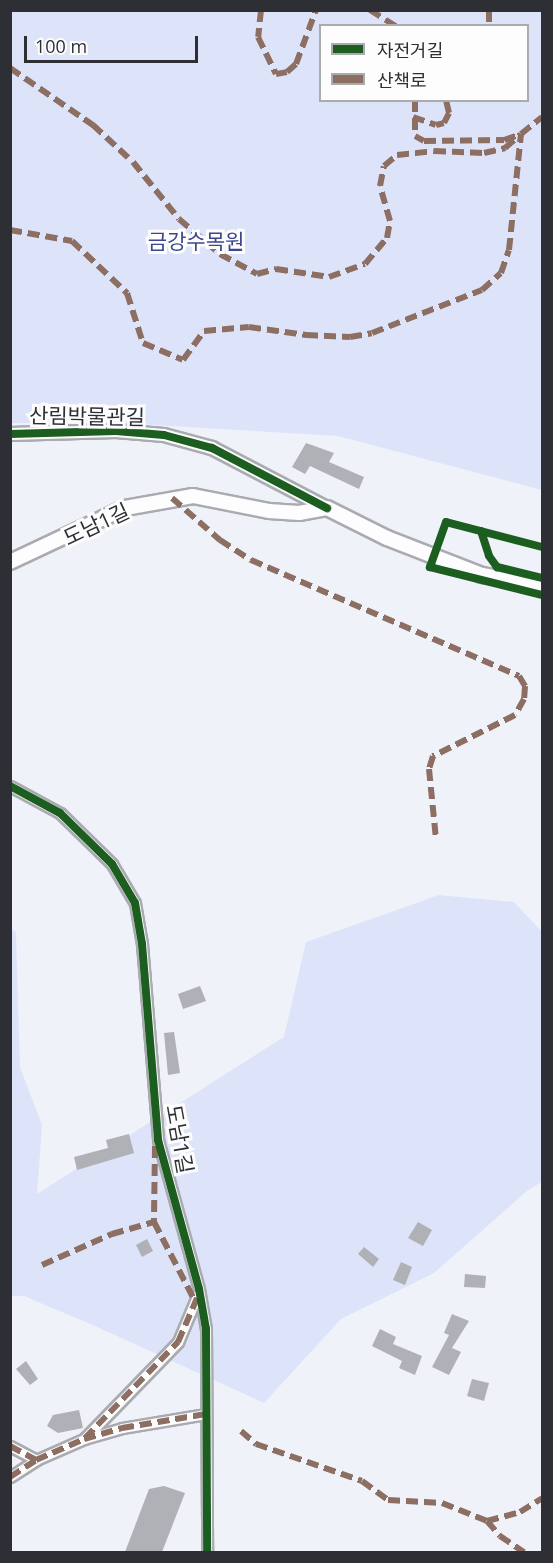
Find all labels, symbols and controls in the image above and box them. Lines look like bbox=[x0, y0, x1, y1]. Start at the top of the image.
scale bar bbox=[27, 24, 201, 62]
legend bbox=[319, 24, 529, 102]
text: 100 m bbox=[35, 34, 87, 58]
text: 자전거길 bbox=[377, 38, 443, 62]
text: 산책로 bbox=[377, 68, 427, 92]
park label: 금강수목원 bbox=[148, 228, 244, 254]
street label: 산림박물관길 bbox=[29, 402, 145, 430]
street label: 도남1길 bbox=[59, 498, 133, 550]
street label: 도남1길 bbox=[162, 1102, 198, 1176]

